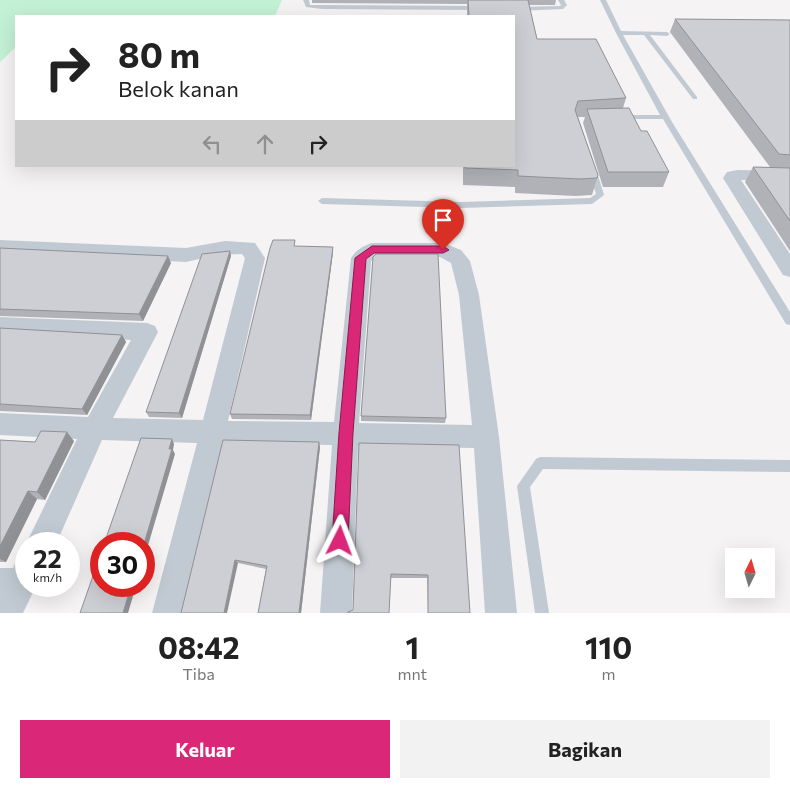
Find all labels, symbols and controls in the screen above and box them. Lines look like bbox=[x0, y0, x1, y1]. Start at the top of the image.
text: 80 m bbox=[118, 32, 200, 75]
icon: right bbox=[35, 35, 100, 100]
text: Belok kanan bbox=[118, 75, 239, 102]
icon: left bbox=[198, 130, 226, 158]
icon: ahead bbox=[251, 130, 279, 158]
icon: right bbox=[304, 130, 332, 158]
pin bbox=[422, 199, 464, 250]
icon: arrive bbox=[429, 206, 457, 234]
position arrow bbox=[313, 514, 365, 566]
speed limit sign: 30 bbox=[90, 532, 155, 597]
text: 22 bbox=[33, 543, 62, 573]
north arrow bbox=[725, 548, 775, 598]
map controls bbox=[725, 548, 775, 598]
text: km/h bbox=[33, 570, 62, 584]
text: 08:42 bbox=[158, 628, 240, 665]
text: 1 bbox=[406, 628, 419, 665]
text: 110 bbox=[585, 628, 632, 665]
text: Tiba bbox=[183, 664, 215, 683]
text: mnt bbox=[397, 664, 427, 683]
text: m bbox=[602, 664, 616, 683]
button: Keluar bbox=[20, 720, 390, 778]
button: Bagikan bbox=[400, 720, 770, 778]

